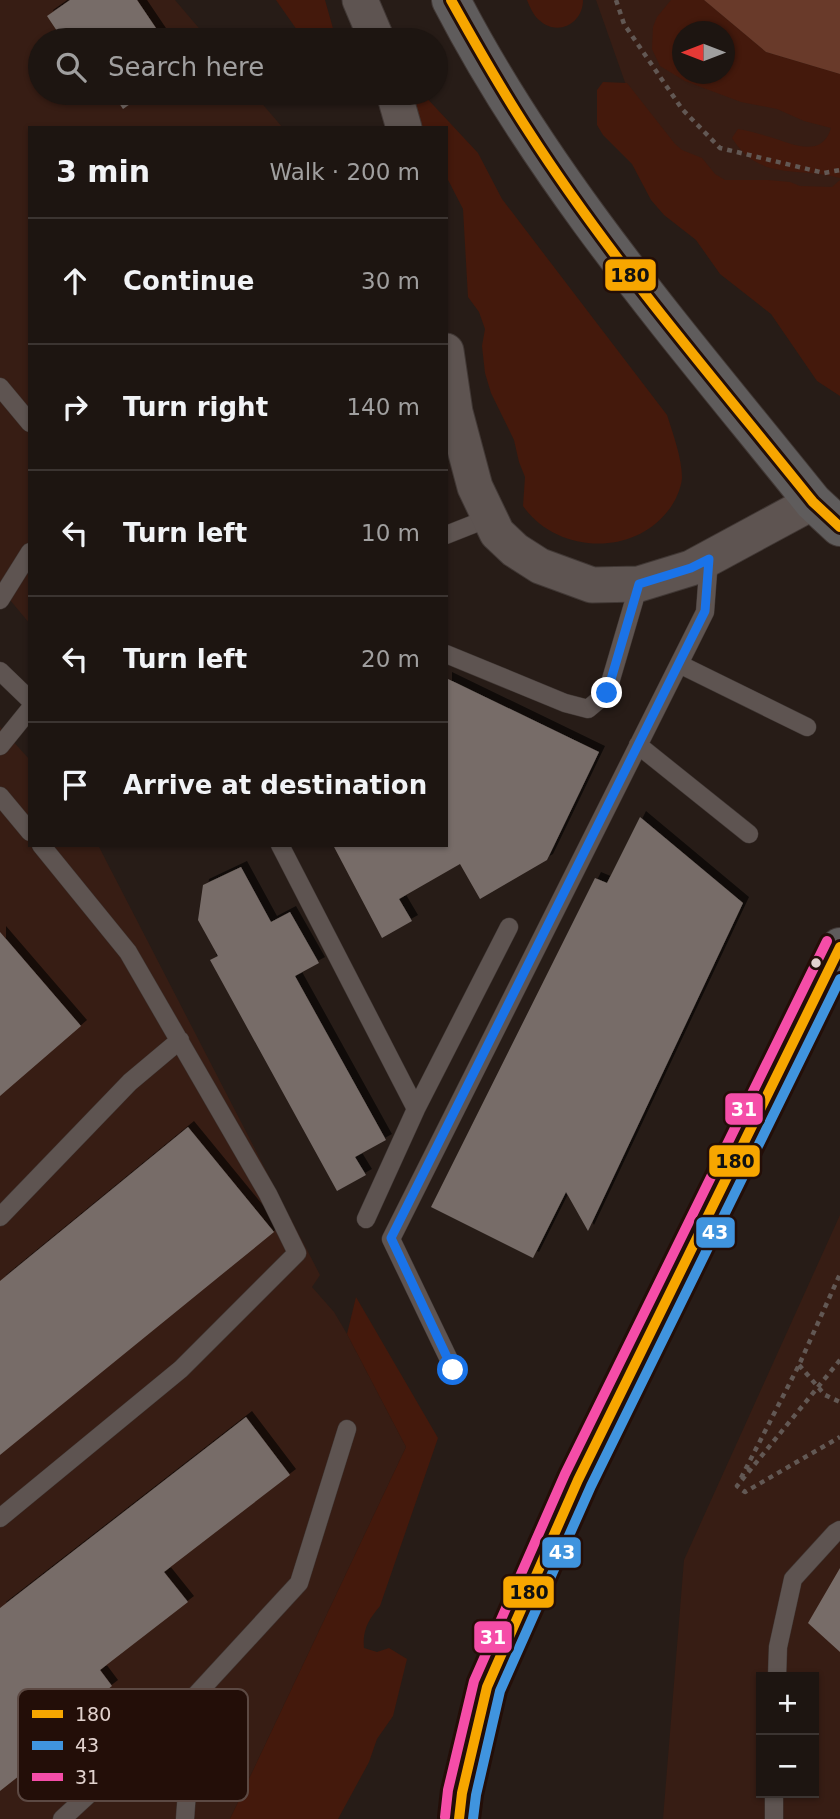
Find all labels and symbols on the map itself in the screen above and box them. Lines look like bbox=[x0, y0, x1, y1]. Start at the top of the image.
north arrow bbox=[672, 21, 735, 84]
line badge: 180 bbox=[604, 258, 657, 292]
text: 180 bbox=[610, 264, 650, 286]
route end bbox=[591, 677, 622, 708]
unlabelled marker bbox=[809, 956, 823, 970]
line badge: 31 bbox=[724, 1092, 764, 1126]
text: 31 bbox=[731, 1098, 757, 1120]
line badge: 180 bbox=[708, 1144, 761, 1178]
text: 180 bbox=[715, 1150, 755, 1172]
line badge: 43 bbox=[695, 1216, 736, 1249]
text: 43 bbox=[702, 1221, 728, 1243]
route start bbox=[437, 1354, 468, 1385]
line badge: 43 bbox=[541, 1536, 582, 1569]
text: 43 bbox=[549, 1541, 575, 1563]
line badge: 180 bbox=[502, 1575, 555, 1609]
text: 180 bbox=[509, 1581, 549, 1603]
line badge: 31 bbox=[473, 1620, 513, 1654]
text: 31 bbox=[480, 1626, 506, 1648]
legend bbox=[18, 1689, 248, 1801]
text: 180 bbox=[75, 1703, 111, 1725]
text: 43 bbox=[75, 1734, 99, 1756]
text: 31 bbox=[75, 1766, 99, 1788]

